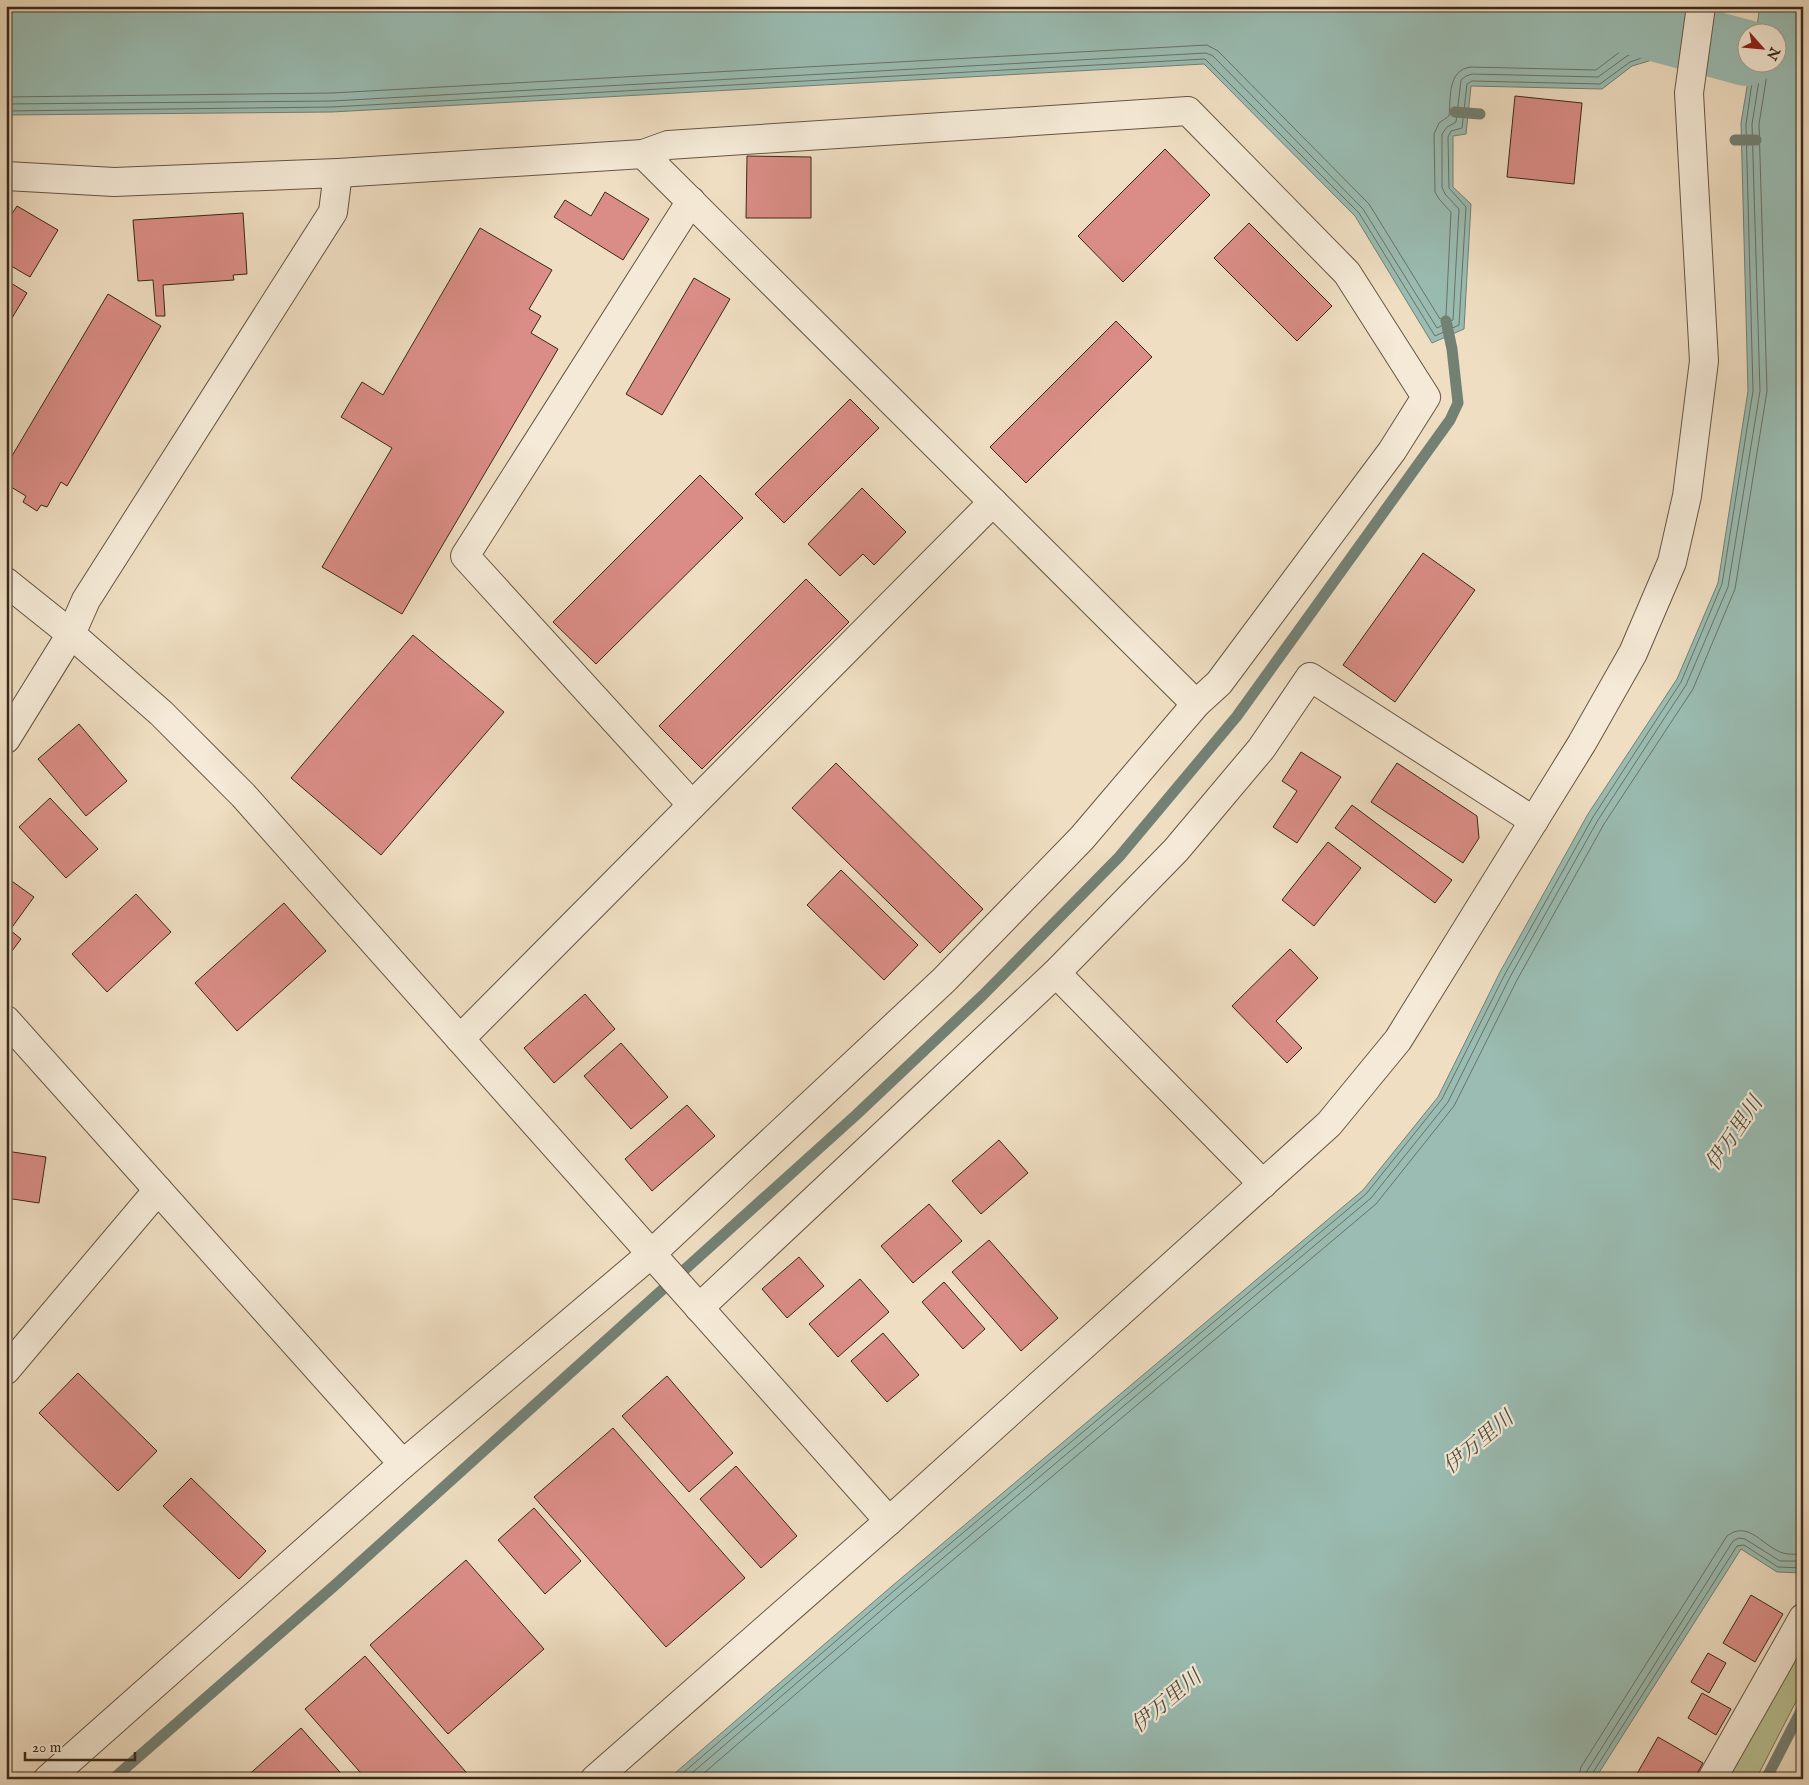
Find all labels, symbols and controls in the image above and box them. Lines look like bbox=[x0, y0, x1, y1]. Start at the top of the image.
north arrow bbox=[1736, 22, 1786, 72]
text: N bbox=[1762, 43, 1784, 63]
water label: 伊万里川 bbox=[1700, 1090, 1771, 1176]
water label: 伊万里川 bbox=[1438, 1404, 1521, 1480]
water label: 伊万里川 bbox=[1126, 1663, 1209, 1739]
scale bar bbox=[25, 1730, 135, 1762]
text: 20 m bbox=[32, 1738, 62, 1757]

